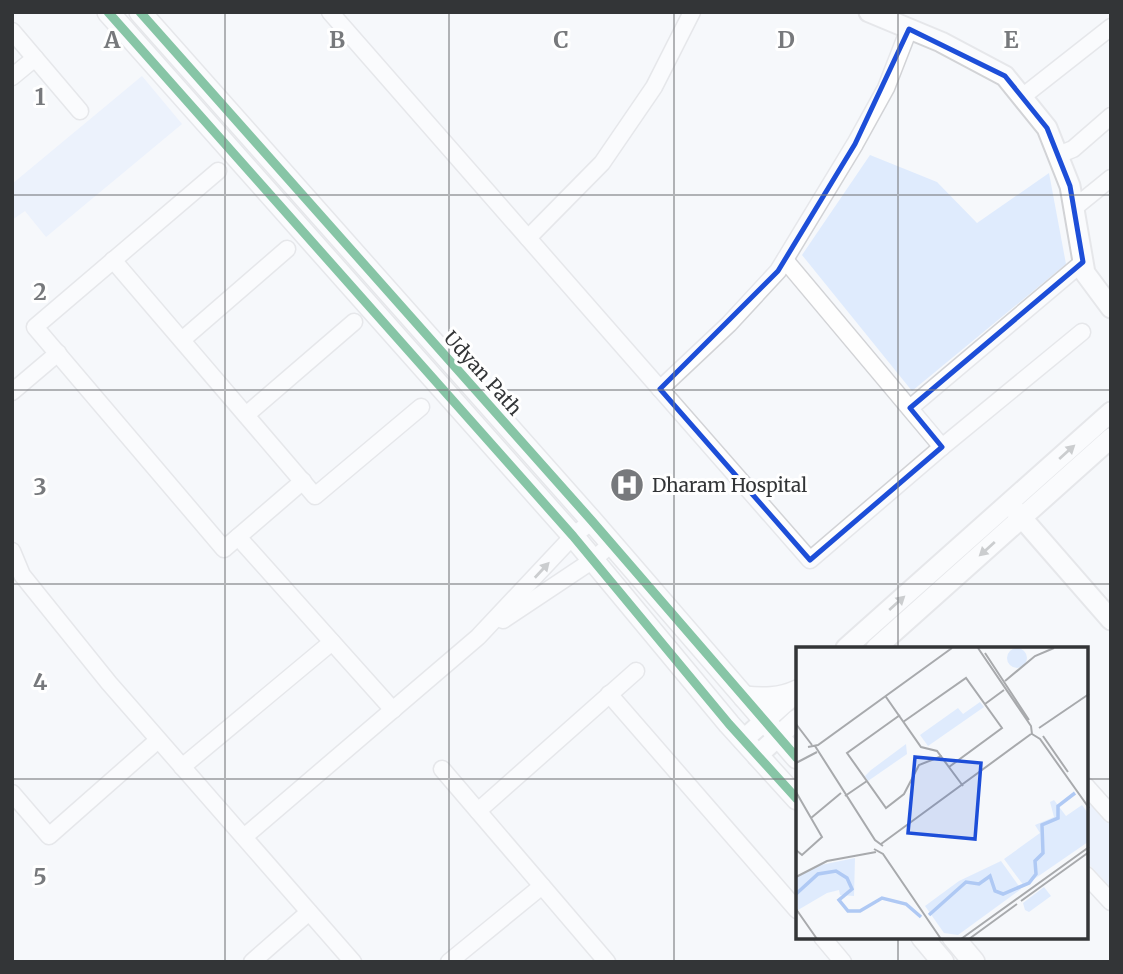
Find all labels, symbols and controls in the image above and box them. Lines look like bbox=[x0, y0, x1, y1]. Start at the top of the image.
text: A bbox=[103, 25, 121, 54]
text: B bbox=[329, 25, 345, 54]
text: C bbox=[553, 25, 569, 54]
text: D bbox=[777, 25, 795, 54]
text: E bbox=[1003, 25, 1019, 54]
text: 1 bbox=[35, 82, 46, 111]
text: 2 bbox=[33, 277, 47, 306]
street label: Udyan Path bbox=[439, 326, 527, 420]
one-way arrow bbox=[1058, 444, 1075, 460]
hospital icon: Dharam Hospital bbox=[608, 466, 646, 504]
text: 3 bbox=[33, 472, 47, 501]
place label: Dharam Hospital bbox=[652, 473, 807, 497]
one-way arrow bbox=[978, 541, 996, 557]
one-way arrow bbox=[533, 562, 549, 579]
one-way arrow bbox=[888, 595, 906, 611]
inset map bbox=[796, 647, 1088, 939]
text: 4 bbox=[33, 667, 48, 696]
text: 5 bbox=[33, 862, 47, 891]

